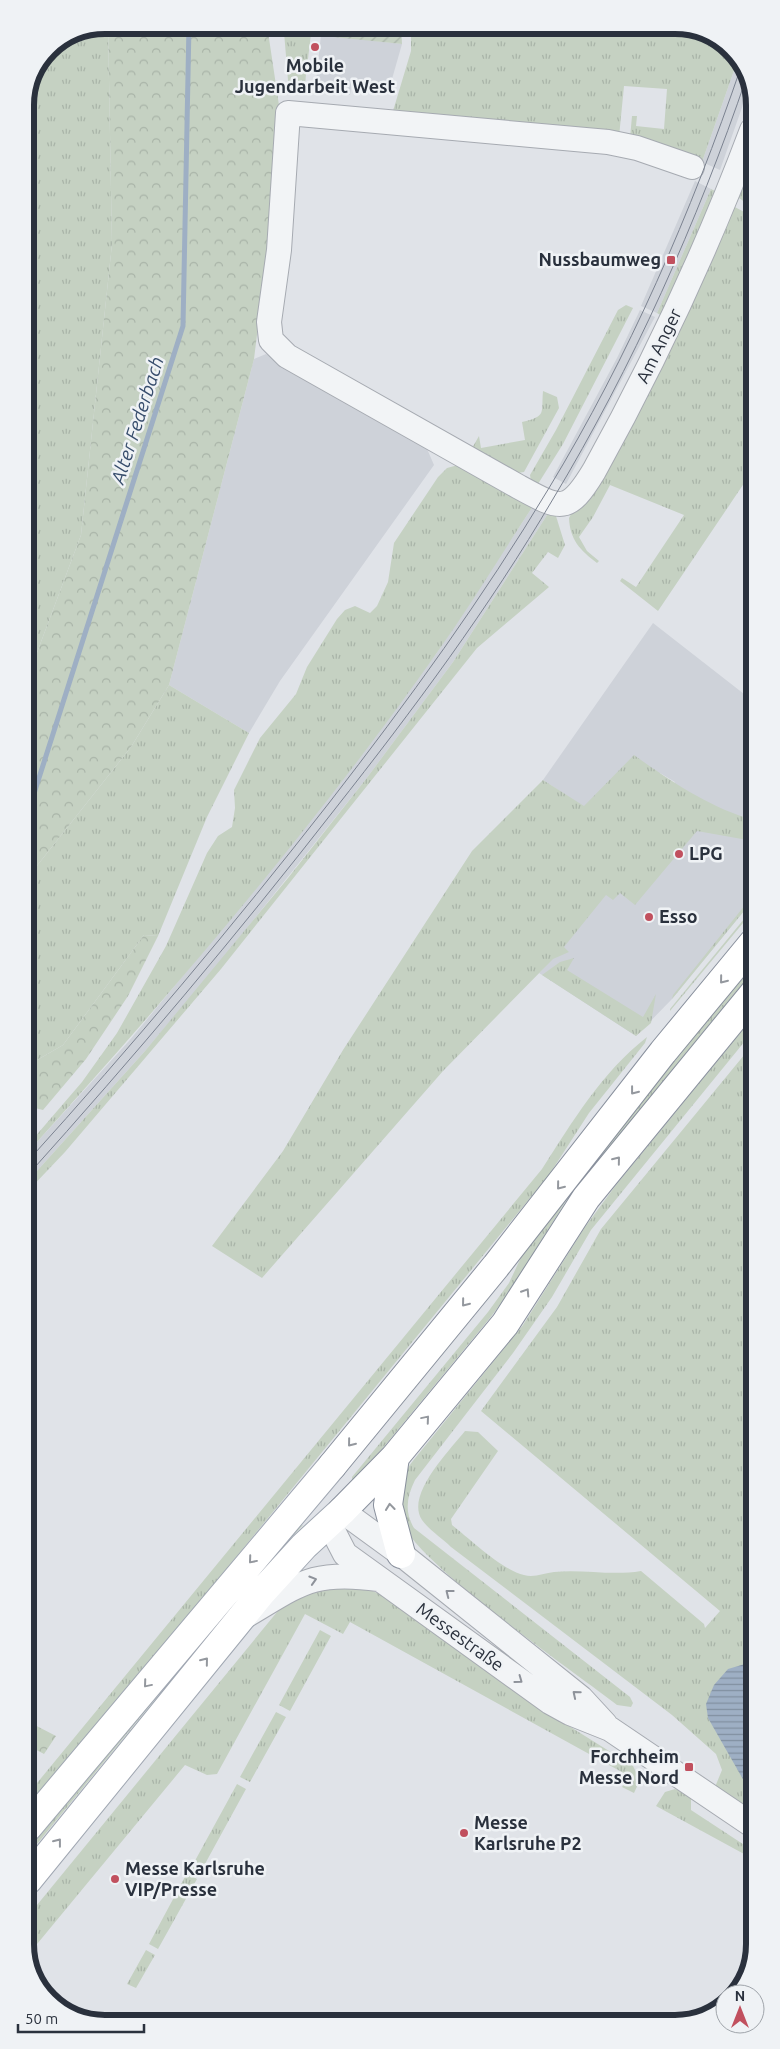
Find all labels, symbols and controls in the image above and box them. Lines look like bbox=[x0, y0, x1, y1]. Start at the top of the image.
marker: Mobile Jugendarbeit West bbox=[309, 41, 321, 53]
place label: Mobile Jugendarbeit West bbox=[235, 55, 396, 96]
place label: Nussbaumweg bbox=[539, 249, 661, 269]
marker: Nussbaumweg bbox=[665, 254, 677, 266]
street label: Am Anger bbox=[631, 305, 685, 386]
water label: Alter Federbach bbox=[106, 354, 168, 487]
place label: LPG bbox=[689, 843, 723, 863]
marker: LPG bbox=[673, 848, 685, 860]
place label: Esso bbox=[659, 906, 698, 926]
marker: Esso bbox=[643, 911, 655, 923]
one-way arrow bbox=[719, 975, 728, 984]
one-way arrow bbox=[631, 1085, 639, 1094]
one-way arrow bbox=[611, 1157, 619, 1166]
one-way arrow bbox=[557, 1180, 565, 1189]
one-way arrow bbox=[520, 1288, 529, 1298]
one-way arrow bbox=[462, 1298, 471, 1307]
one-way arrow bbox=[420, 1416, 429, 1425]
one-way arrow bbox=[348, 1437, 356, 1446]
one-way arrow bbox=[385, 1502, 396, 1510]
one-way arrow bbox=[249, 1554, 258, 1563]
one-way arrow bbox=[308, 1576, 316, 1586]
one-way arrow bbox=[446, 1590, 455, 1598]
street label: Messestraße bbox=[413, 1598, 508, 1675]
one-way arrow bbox=[199, 1658, 208, 1667]
one-way arrow bbox=[513, 1674, 523, 1683]
one-way arrow bbox=[143, 1678, 152, 1687]
one-way arrow bbox=[573, 1691, 582, 1700]
place label: Forchheim Messe Nord bbox=[579, 1746, 679, 1787]
marker: Forchheim Messe Nord bbox=[683, 1761, 695, 1773]
place label: Messe Karlsruhe P2 bbox=[474, 1812, 582, 1853]
marker: Messe Karlsruhe P2 bbox=[458, 1827, 470, 1839]
one-way arrow bbox=[52, 1838, 61, 1848]
place label: Messe Karlsruhe VIP/Presse bbox=[125, 1858, 265, 1899]
marker: Messe Karlsruhe VIP/Presse bbox=[109, 1873, 121, 1885]
north arrow bbox=[715, 1984, 765, 2034]
text: N bbox=[735, 1988, 745, 2004]
scale bar bbox=[18, 2002, 144, 2034]
text: 50 m bbox=[25, 2010, 58, 2027]

